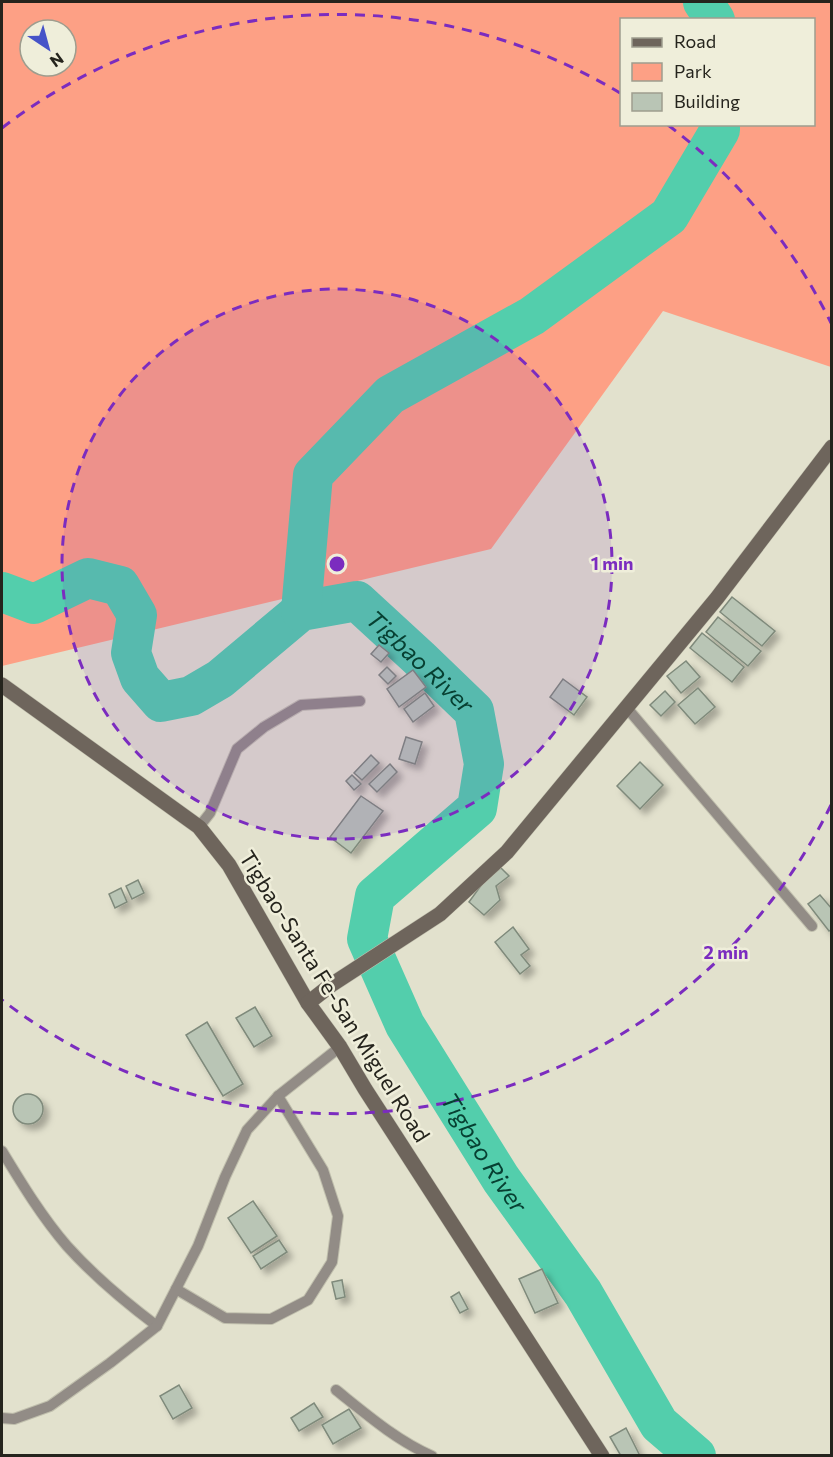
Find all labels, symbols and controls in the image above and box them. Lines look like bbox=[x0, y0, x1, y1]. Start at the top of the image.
north arrow bbox=[18, 18, 78, 78]
legend bbox=[620, 18, 815, 126]
text: Road bbox=[674, 30, 716, 52]
text: N bbox=[47, 49, 68, 72]
text: Park bbox=[674, 60, 712, 82]
text: Building bbox=[674, 90, 740, 112]
text: 1 min bbox=[591, 552, 633, 574]
centre of rings bbox=[327, 554, 347, 574]
water label: Tigbao River bbox=[361, 603, 482, 719]
street label: Tigbao-Santa Fe-San Miguel Road bbox=[234, 845, 436, 1147]
text: 2 min bbox=[704, 941, 748, 963]
water label: Tigbao River bbox=[436, 1086, 535, 1219]

